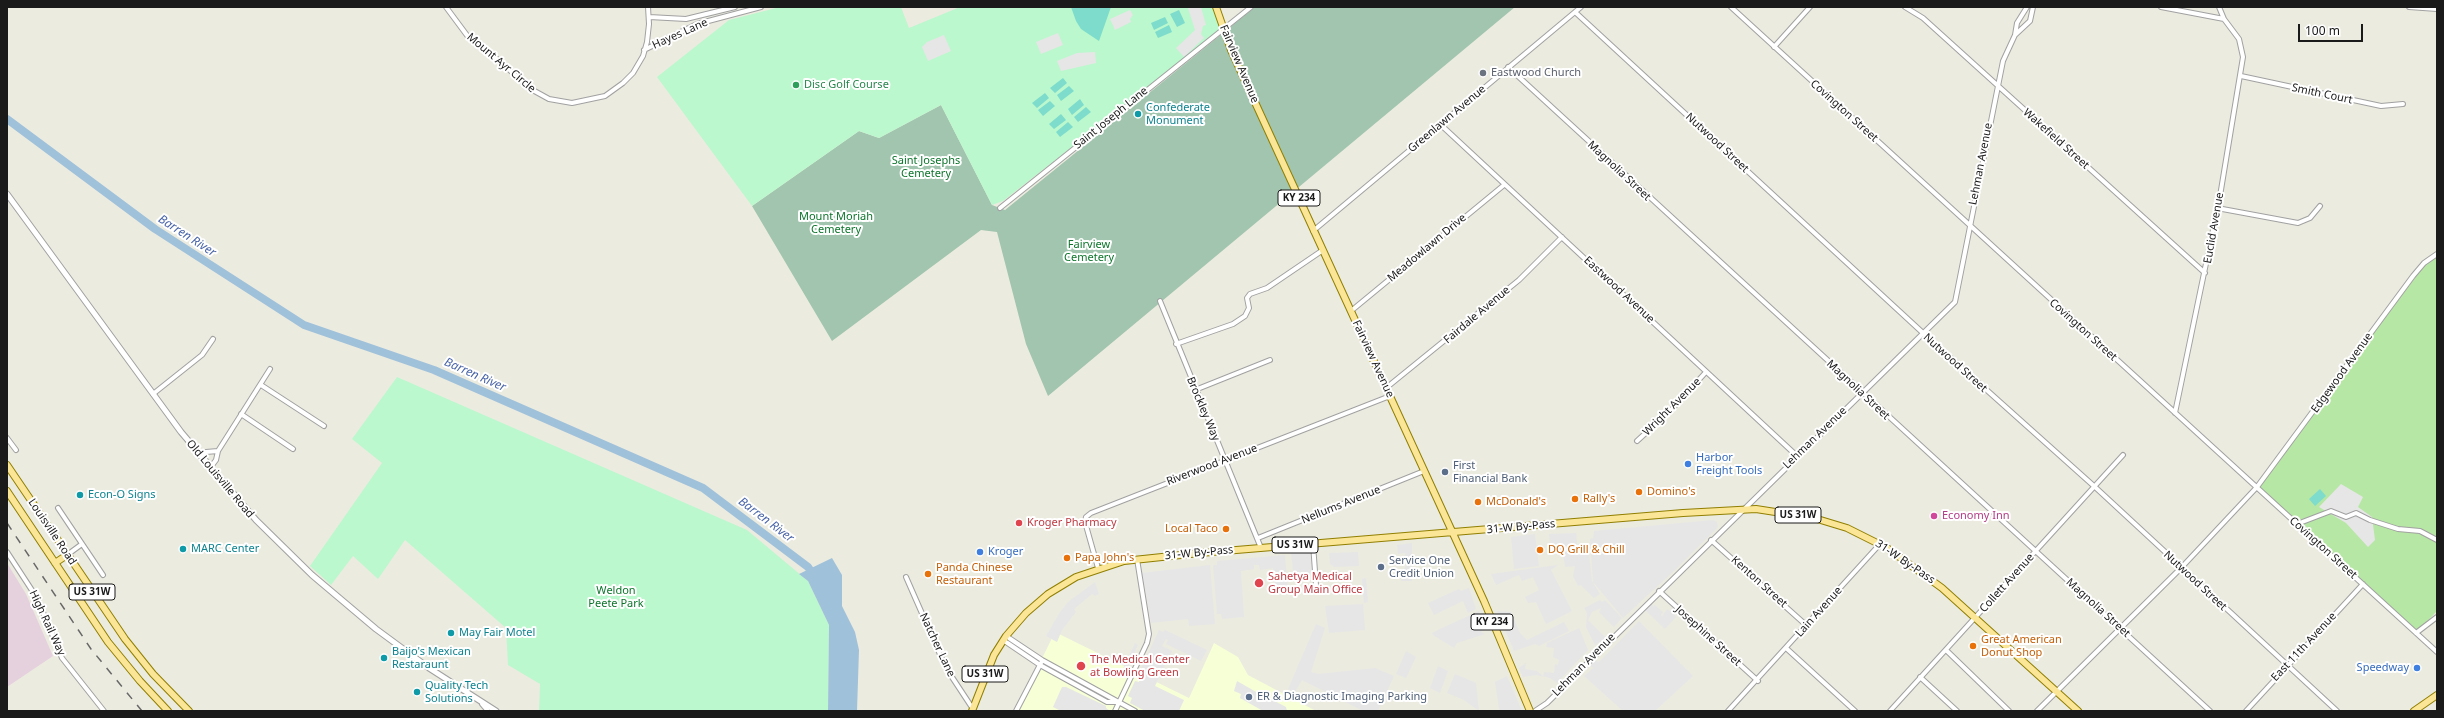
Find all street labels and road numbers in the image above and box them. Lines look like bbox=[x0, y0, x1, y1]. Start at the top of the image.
street label: Hayes Lane bbox=[650, 16, 710, 52]
street label: Fairview Avenue bbox=[1217, 23, 1261, 105]
street label: Mount Ayr Circle bbox=[464, 30, 538, 96]
street label: Covington Street bbox=[1807, 77, 1881, 145]
street label: Smith Court bbox=[2290, 81, 2354, 107]
street label: Greenlawn Avenue bbox=[1405, 83, 1489, 155]
street label: Saint Joseph Lane bbox=[1071, 84, 1151, 152]
street label: Wakefield Street bbox=[2020, 106, 2092, 172]
street label: Nutwood Street bbox=[1683, 110, 1751, 176]
street label: Lehman Avenue bbox=[1967, 122, 1995, 206]
street label: Magnolia Street bbox=[1585, 138, 1653, 204]
road number: KY 234 bbox=[1278, 190, 1320, 206]
street label: Euclid Avenue bbox=[2201, 191, 2227, 265]
street label: Meadowlawn Drive bbox=[1385, 211, 1469, 285]
street label: Eastwood Avenue bbox=[1581, 254, 1657, 326]
street label: Fairdale Avenue bbox=[1441, 283, 1513, 347]
street label: Covington Street bbox=[2046, 296, 2120, 364]
street label: Fairview Avenue bbox=[1349, 318, 1397, 400]
street label: Edgewood Avenue bbox=[2308, 330, 2376, 416]
street label: Nutwood Street bbox=[1920, 331, 1990, 395]
street label: Magnolia Street bbox=[1824, 357, 1892, 423]
street label: Brockley Way bbox=[1184, 375, 1222, 443]
street label: Wright Avenue bbox=[1640, 375, 1704, 439]
street label: Lehman Avenue bbox=[1780, 404, 1850, 472]
street label: Old Louisville Road bbox=[183, 437, 257, 521]
street label: Riverwood Avenue bbox=[1165, 442, 1259, 488]
street label: Nellums Avenue bbox=[1300, 483, 1382, 527]
street label: Louisville Road bbox=[25, 496, 79, 568]
road number: US 31W bbox=[1775, 507, 1821, 523]
street label: Covington Street bbox=[2286, 514, 2360, 582]
street label: 31-W By-Pass bbox=[1486, 517, 1556, 537]
road number: US 31W bbox=[1272, 537, 1318, 553]
street label: 31-W By-Pass bbox=[1873, 537, 1937, 587]
street label: 31-W By-Pass bbox=[1164, 543, 1234, 563]
street label: Nutwood Street bbox=[2161, 548, 2229, 614]
street label: Collett Avenue bbox=[1977, 551, 2037, 615]
street label: Kenton Street bbox=[1728, 553, 1790, 611]
street label: Magnolia Street bbox=[2063, 576, 2133, 640]
road number: US 31W bbox=[69, 584, 115, 600]
street label: Lain Avenue bbox=[1793, 584, 1845, 640]
street label: High Rail Way bbox=[26, 588, 68, 658]
street label: Josephine Street bbox=[1672, 603, 1744, 669]
street label: East 11th Avenue bbox=[2269, 610, 2339, 684]
street label: Natcher Lane bbox=[916, 611, 958, 679]
road number: KY 234 bbox=[1471, 614, 1513, 630]
street label: Lehman Avenue bbox=[1550, 631, 1618, 699]
road number: US 31W bbox=[962, 666, 1008, 682]

